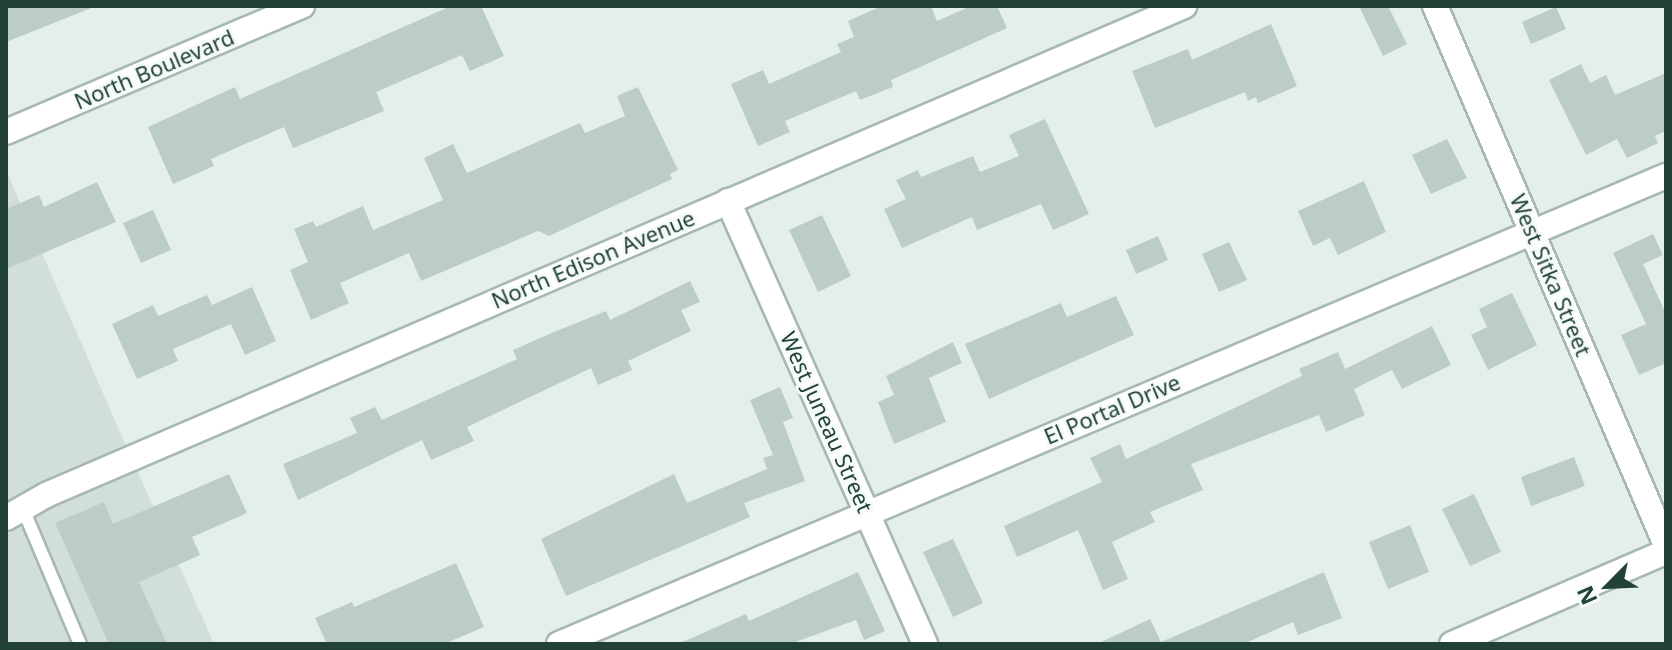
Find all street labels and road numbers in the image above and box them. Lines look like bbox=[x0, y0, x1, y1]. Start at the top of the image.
street label: North Boulevard bbox=[70, 23, 238, 115]
street label: West Sitka Street bbox=[1505, 190, 1597, 360]
street label: North Edison Avenue bbox=[487, 204, 699, 314]
street label: West Juneau Street bbox=[775, 327, 879, 517]
street label: El Portal Drive bbox=[1040, 368, 1184, 450]

